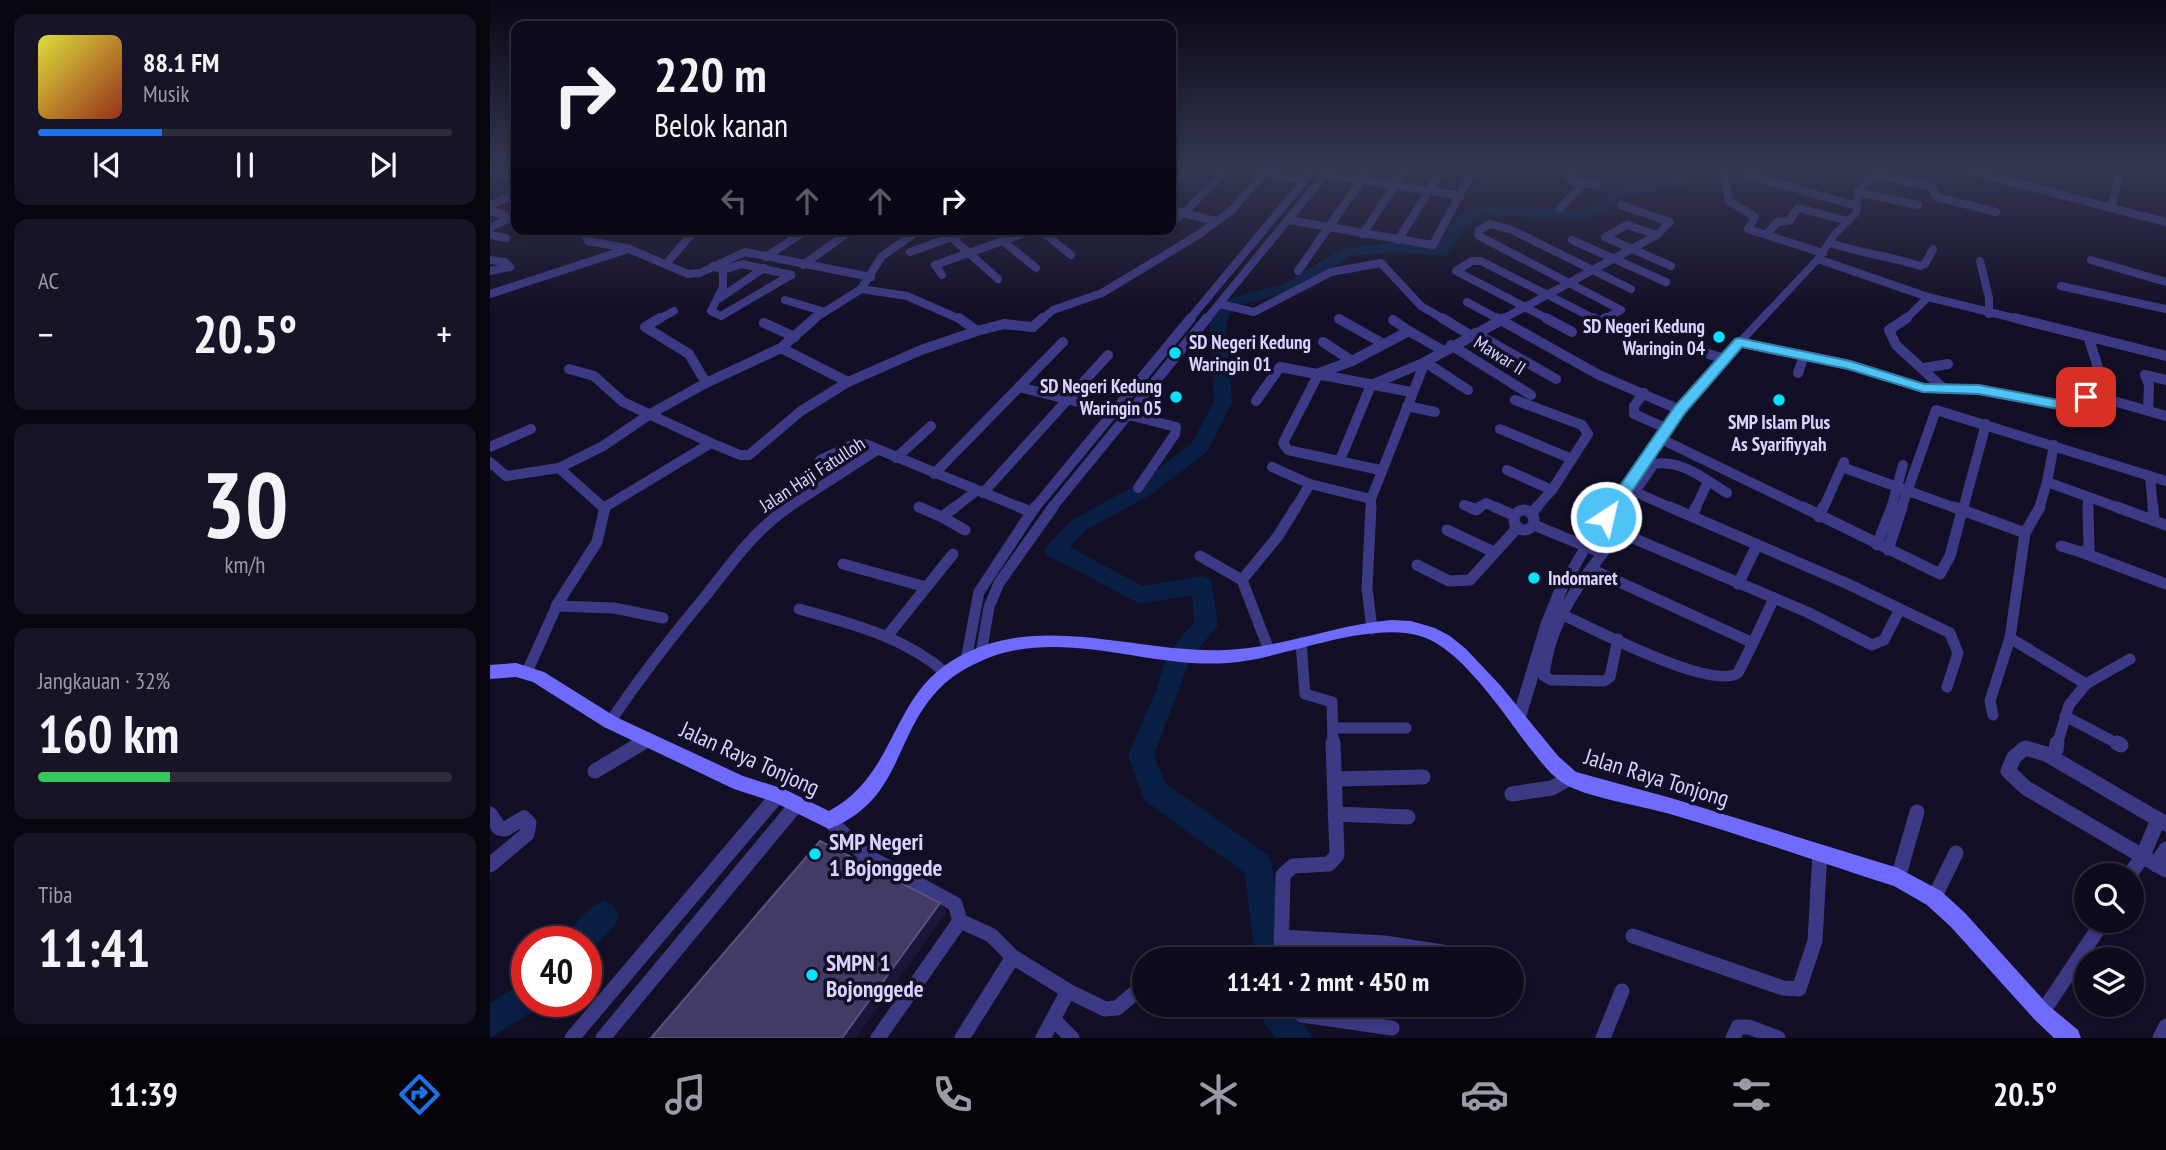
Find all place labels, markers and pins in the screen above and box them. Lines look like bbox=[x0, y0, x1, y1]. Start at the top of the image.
place label: SD Negeri Kedung Waringin 04 bbox=[1583, 314, 1705, 360]
marker: SD Negeri Kedung Waringin 04 bbox=[1711, 329, 1727, 345]
place label: SD Negeri Kedung Waringin 01 bbox=[1188, 330, 1311, 376]
marker: SD Negeri Kedung Waringin 01 bbox=[1167, 345, 1183, 361]
pin bbox=[2056, 367, 2116, 427]
place label: SD Negeri Kedung Waringin 05 bbox=[1040, 374, 1162, 420]
marker: SD Negeri Kedung Waringin 05 bbox=[1168, 389, 1184, 405]
marker: SMP Islam Plus As Syarifiyyah bbox=[1771, 392, 1787, 408]
place label: SMP Islam Plus As Syarifiyyah bbox=[1728, 410, 1830, 456]
place label: Indomaret bbox=[1548, 566, 1618, 590]
marker: Indomaret bbox=[1526, 570, 1542, 586]
place label: SMP Negeri 1 Bojonggede bbox=[829, 827, 942, 882]
marker: SMP Negeri 1 Bojonggede bbox=[807, 846, 823, 862]
place label: SMPN 1 Bojonggede bbox=[826, 948, 924, 1003]
marker: SMPN 1 Bojonggede bbox=[804, 967, 820, 983]

